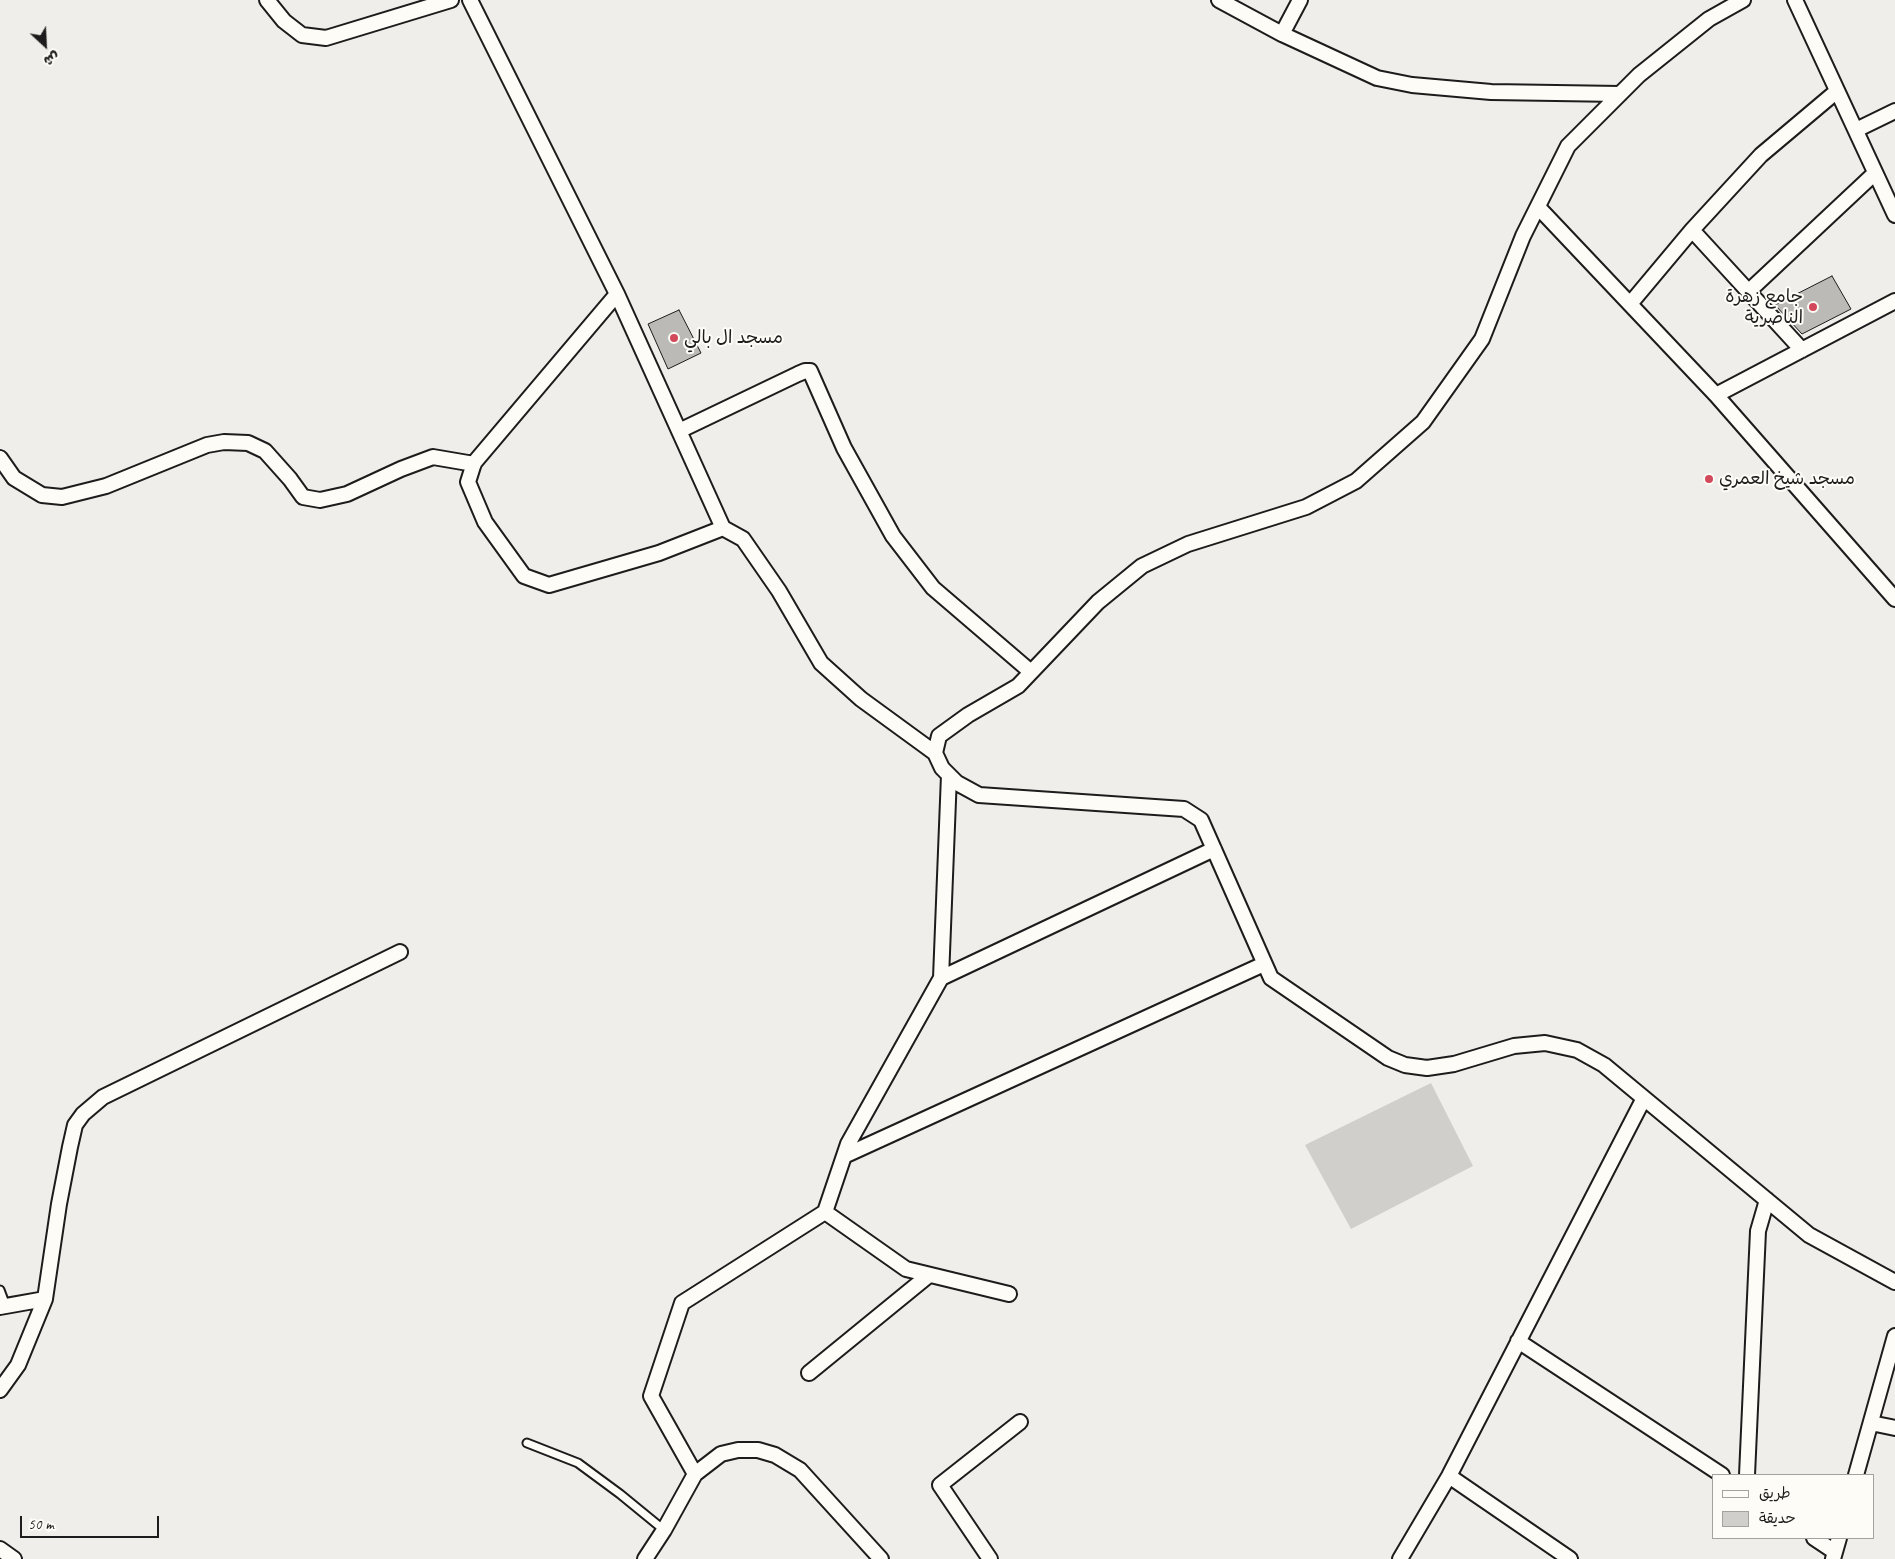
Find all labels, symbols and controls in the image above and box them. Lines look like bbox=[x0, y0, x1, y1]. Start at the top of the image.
north arrow bbox=[20, 20, 70, 70]
text: ش bbox=[41, 48, 62, 70]
place label: جامع زهرة الناصرية bbox=[1725, 286, 1803, 328]
marker: جامع زهرة الناصرية bbox=[1807, 301, 1819, 313]
place label: مسجد ال بالي bbox=[684, 327, 783, 349]
marker: مسجد ال بالي bbox=[668, 332, 680, 344]
place label: مسجد شيخ العمري bbox=[1719, 468, 1855, 490]
marker: مسجد شيخ العمري bbox=[1703, 473, 1715, 485]
legend bbox=[1712, 1474, 1875, 1539]
text: طريق bbox=[1759, 1484, 1791, 1503]
scale bar bbox=[22, 1506, 161, 1538]
text: حديقة bbox=[1759, 1509, 1796, 1528]
text: 50 m bbox=[28, 1515, 54, 1534]

